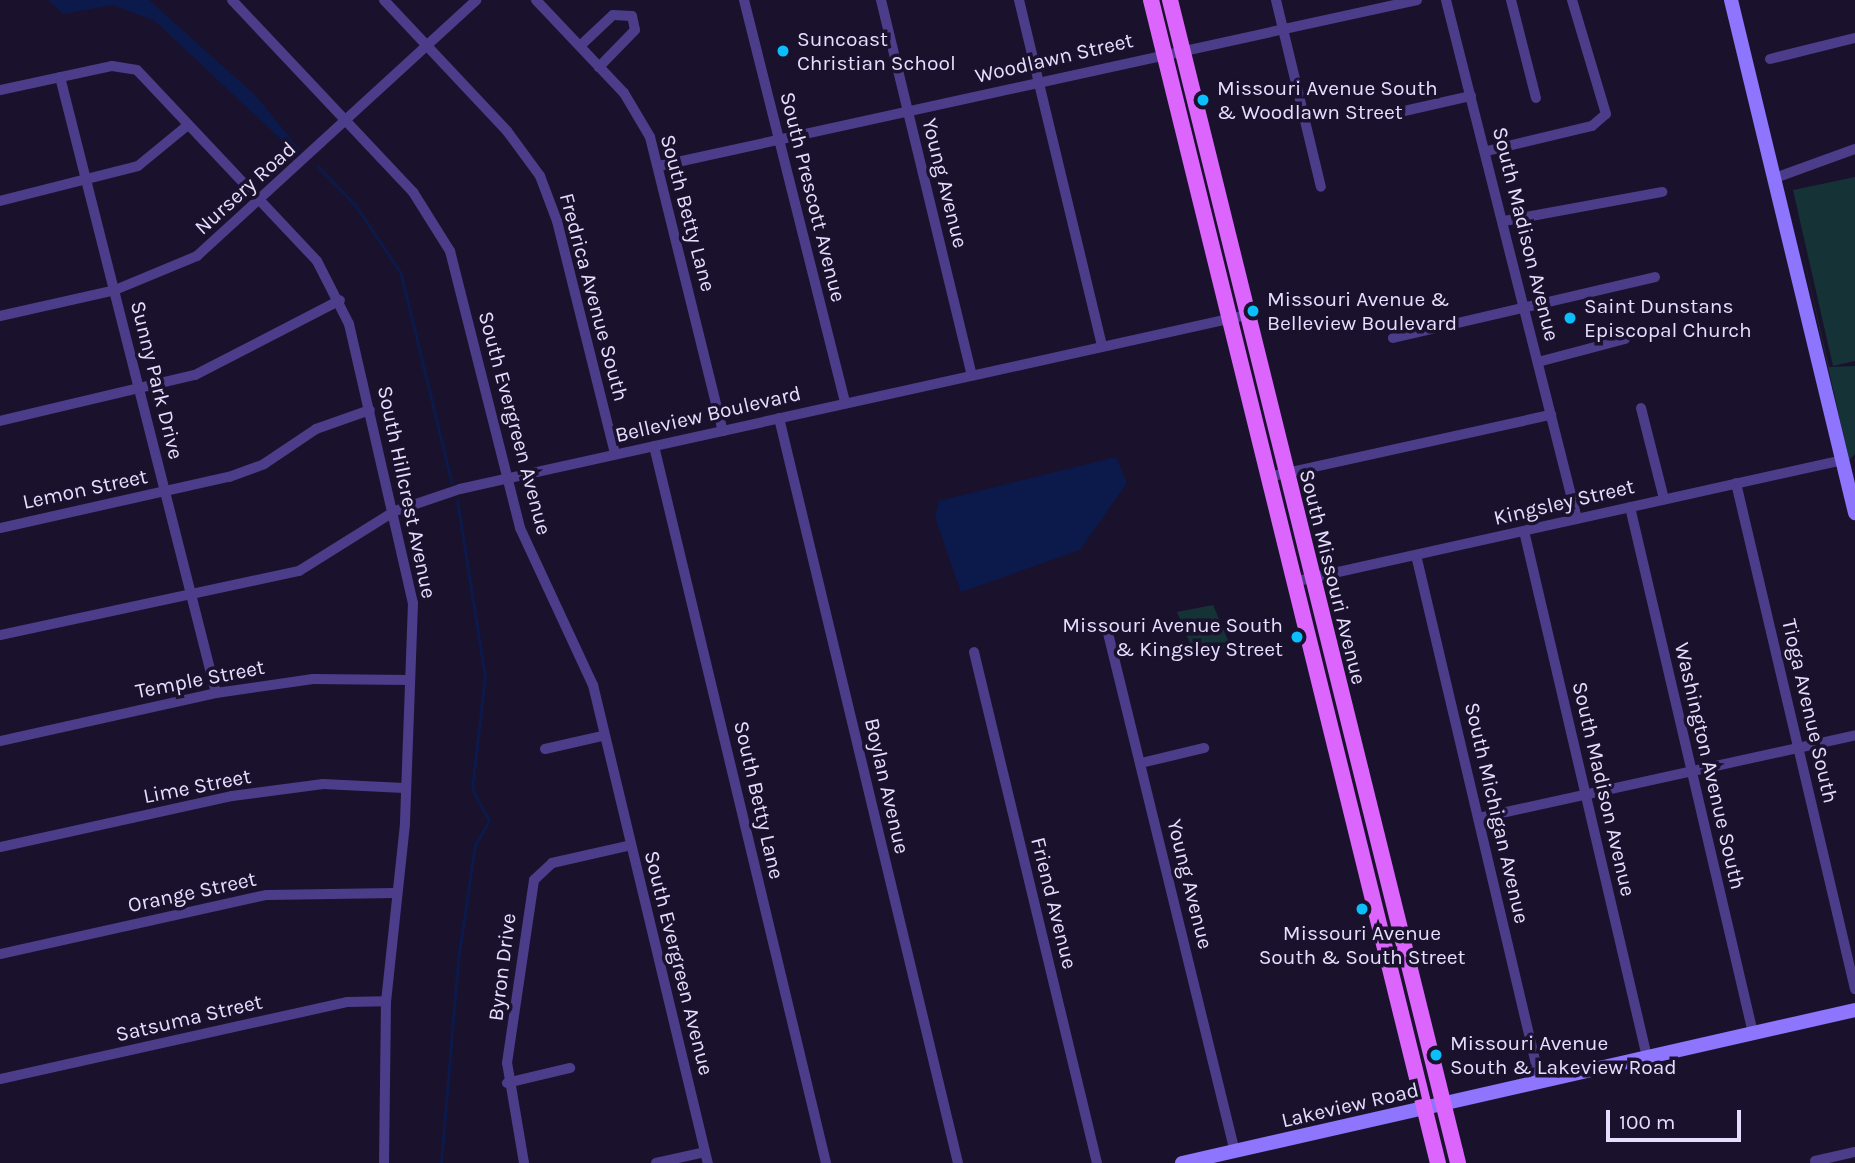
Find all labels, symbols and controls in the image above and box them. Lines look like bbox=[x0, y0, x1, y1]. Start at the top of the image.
place label: Suncoast Christian School bbox=[797, 26, 956, 76]
street label: Woodlawn Street bbox=[973, 28, 1135, 88]
marker: Suncoast Christian School bbox=[775, 43, 791, 59]
place label: Missouri Avenue South & Woodlawn Street bbox=[1217, 75, 1438, 125]
street label: South Prescott Avenue bbox=[775, 89, 851, 305]
marker: Missouri Avenue South & Woodlawn Street bbox=[1195, 92, 1211, 108]
street label: Young Avenue bbox=[917, 115, 973, 251]
street label: South Madison Avenue bbox=[1487, 124, 1565, 344]
street label: South Betty Lane bbox=[655, 132, 721, 294]
street label: Nursery Road bbox=[189, 136, 301, 240]
street label: Fredrica Avenue South bbox=[554, 190, 634, 404]
place label: Missouri Avenue & Belleview Boulevard bbox=[1267, 286, 1457, 336]
place label: Saint Dunstans Episcopal Church bbox=[1584, 293, 1752, 343]
street label: Sunny Park Drive bbox=[125, 298, 189, 462]
marker: Missouri Avenue & Belleview Boulevard bbox=[1245, 303, 1261, 319]
street label: South Evergreen Avenue bbox=[473, 308, 557, 538]
marker: Saint Dunstans Episcopal Church bbox=[1562, 310, 1578, 326]
street label: Belleview Boulevard bbox=[612, 380, 804, 448]
street label: South Hillcrest Avenue bbox=[372, 383, 442, 601]
street label: Lemon Street bbox=[20, 463, 150, 515]
street label: South Missouri Avenue bbox=[1294, 467, 1372, 687]
street label: Kingsley Street bbox=[1491, 474, 1637, 530]
place label: Missouri Avenue South & Kingsley Street bbox=[1062, 612, 1283, 662]
street label: Tioga Avenue South bbox=[1777, 616, 1843, 806]
marker: Missouri Avenue South & Kingsley Street bbox=[1289, 629, 1305, 645]
street label: Washington Avenue South bbox=[1669, 640, 1751, 892]
street label: Temple Street bbox=[133, 654, 267, 704]
street label: South Madison Avenue bbox=[1567, 679, 1641, 899]
street label: South Michigan Avenue bbox=[1459, 700, 1535, 926]
street label: Boylan Avenue bbox=[859, 716, 915, 856]
street label: South Betty Lane bbox=[729, 718, 789, 882]
street label: Lime Street bbox=[141, 763, 253, 809]
street label: Young Avenue bbox=[1162, 816, 1218, 952]
street label: Friend Avenue bbox=[1025, 835, 1083, 971]
street label: South Evergreen Avenue bbox=[639, 848, 719, 1078]
street label: Orange Street bbox=[125, 866, 259, 918]
marker: Missouri Avenue South & South Street bbox=[1354, 901, 1370, 917]
street label: Byron Drive bbox=[483, 912, 521, 1022]
place label: Missouri Avenue South & South Street bbox=[1259, 920, 1465, 970]
street label: Satsuma Street bbox=[113, 989, 265, 1047]
place label: Missouri Avenue South & Lakeview Road bbox=[1450, 1030, 1677, 1080]
marker: Missouri Avenue South & Lakeview Road bbox=[1428, 1047, 1444, 1063]
street label: Lakeview Road bbox=[1279, 1077, 1421, 1133]
scale bar bbox=[1610, 1096, 1745, 1140]
text: 100 m bbox=[1619, 1110, 1676, 1134]

